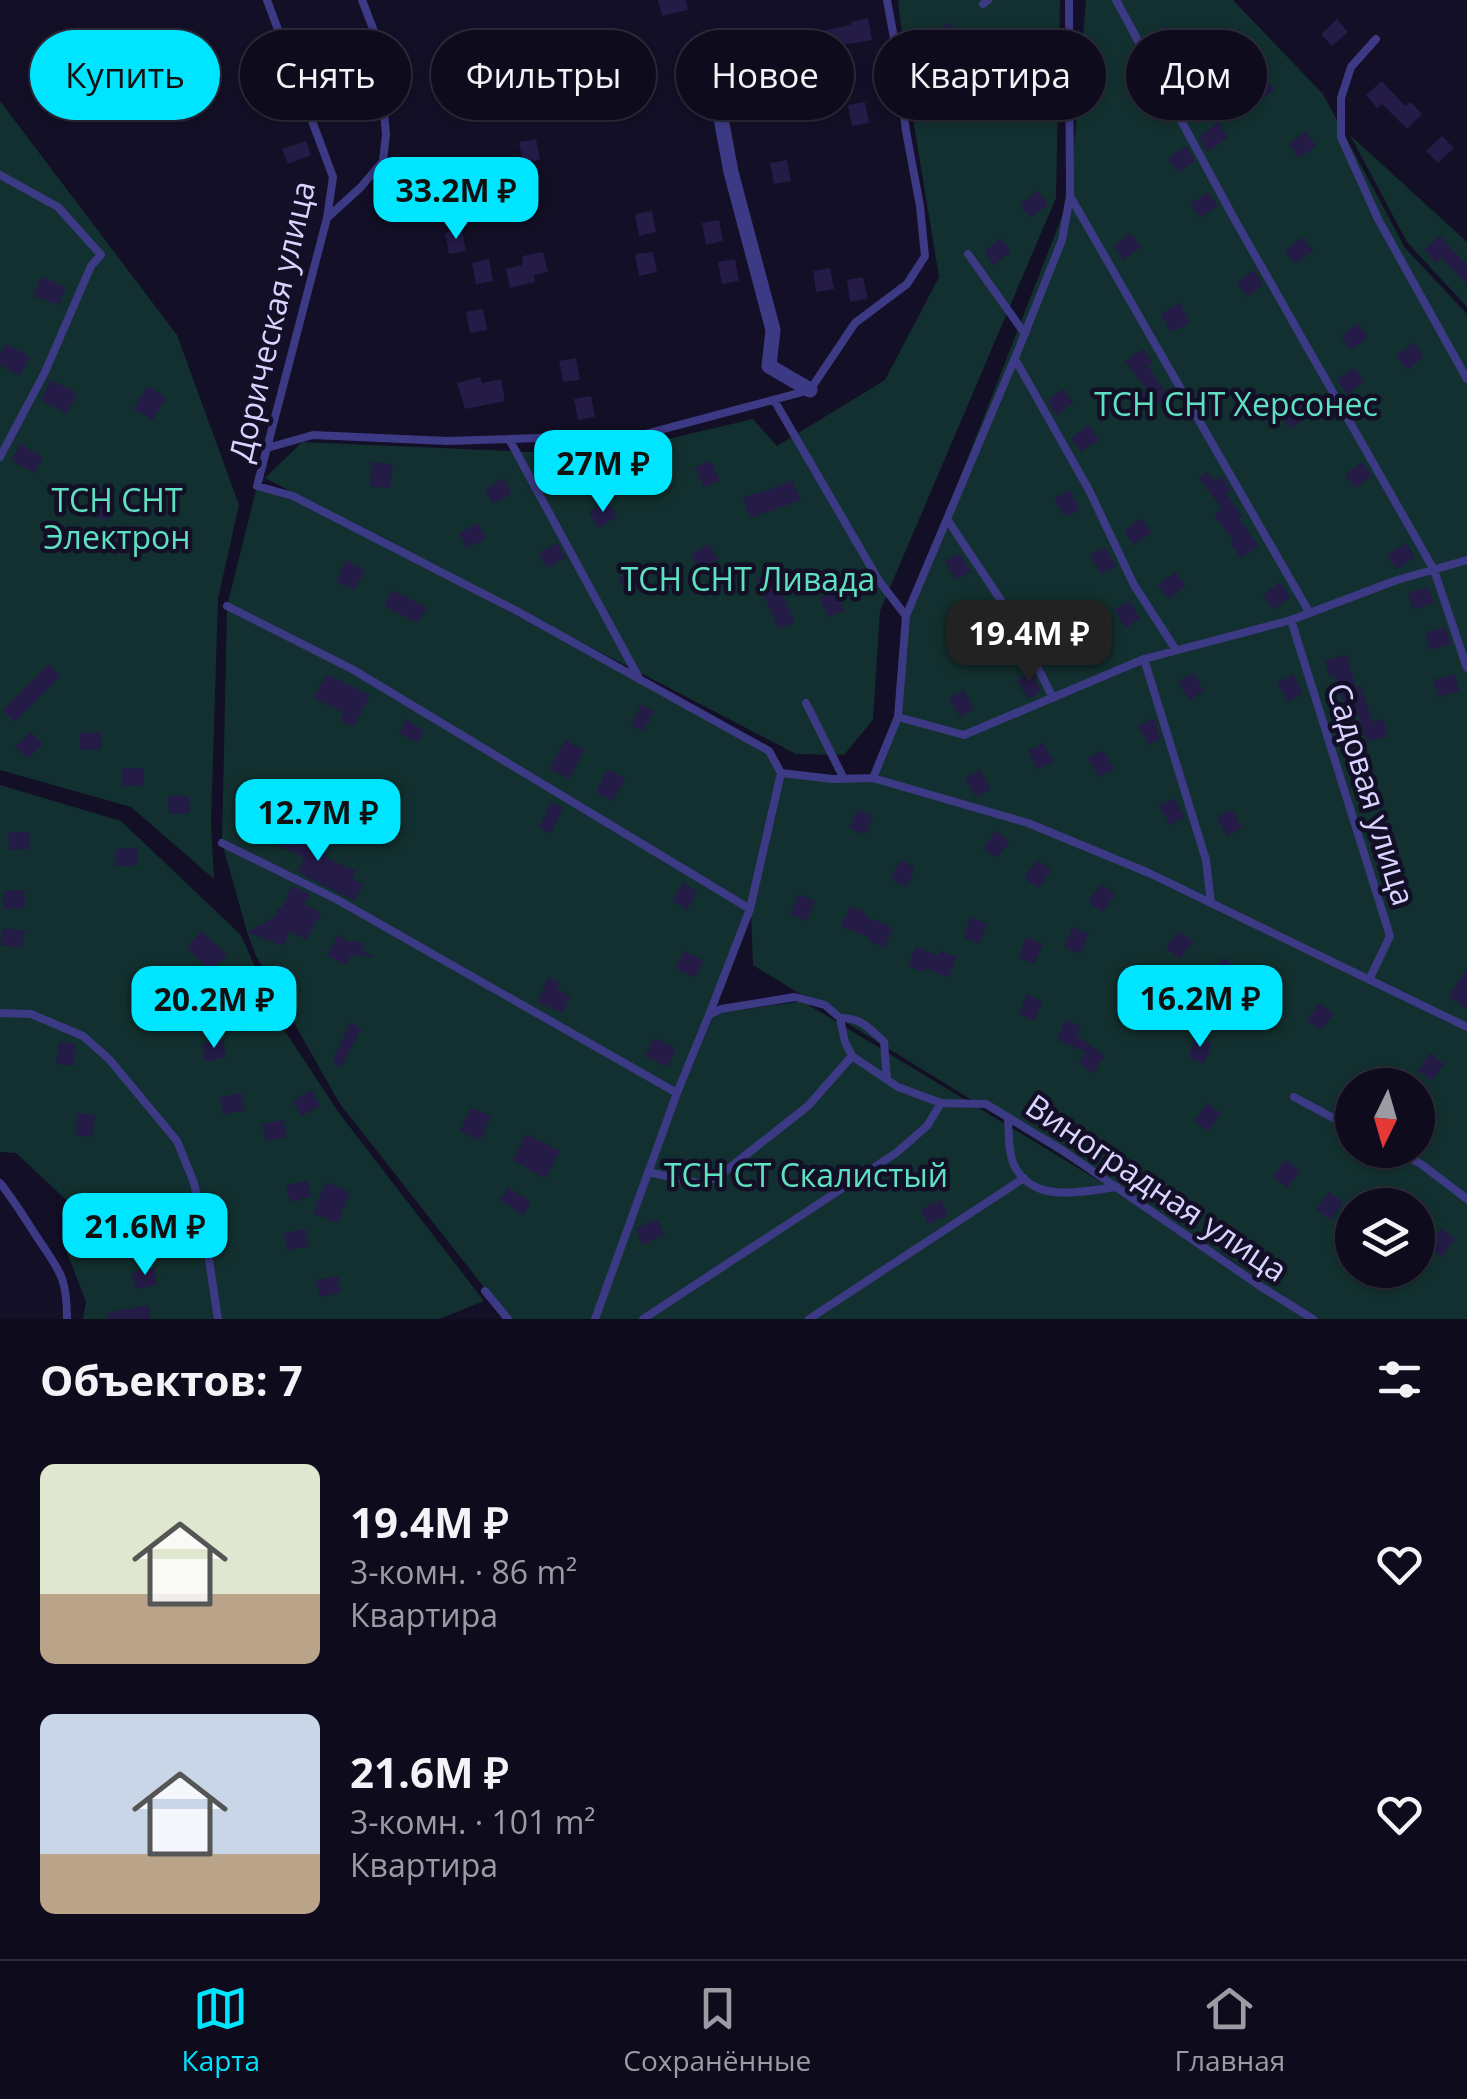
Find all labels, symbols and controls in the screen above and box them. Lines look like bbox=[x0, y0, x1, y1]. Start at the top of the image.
chip: Купить bbox=[30, 30, 220, 120]
chip: Снять bbox=[240, 30, 411, 120]
chip: Фильтры bbox=[431, 30, 656, 120]
chip: Новое bbox=[676, 30, 854, 120]
chip: Квартира bbox=[874, 30, 1106, 120]
chip: Дом bbox=[1126, 30, 1267, 120]
pin: 33.2M ₽ bbox=[364, 157, 548, 242]
text: 33.2M ₽ bbox=[395, 168, 517, 211]
street label: Дорическая улица bbox=[218, 177, 324, 465]
park label: ТСН СНТ Херсонес bbox=[1094, 382, 1378, 425]
pin: 27M ₽ bbox=[533, 430, 673, 515]
text: 27M ₽ bbox=[556, 441, 650, 484]
park label: ТСН СНТ Электрон bbox=[43, 478, 191, 558]
park label: ТСН СНТ Ливада bbox=[621, 557, 875, 600]
pin: 19.4M ₽ bbox=[937, 600, 1121, 685]
text: 19.4M ₽ bbox=[968, 611, 1090, 654]
street label: Садовая улица bbox=[1318, 678, 1426, 910]
pin: 12.7M ₽ bbox=[226, 779, 410, 864]
text: 12.7M ₽ bbox=[257, 790, 379, 833]
pin: 16.2M ₽ bbox=[1108, 965, 1292, 1050]
pin: 20.2M ₽ bbox=[122, 966, 306, 1051]
text: 16.2M ₽ bbox=[1139, 976, 1261, 1019]
text: 20.2M ₽ bbox=[153, 977, 275, 1020]
north arrow bbox=[1335, 1068, 1435, 1168]
map controls bbox=[1335, 1068, 1435, 1288]
street label: Виноградная улица bbox=[1018, 1083, 1296, 1291]
park label: ТСН СТ Скалистый bbox=[664, 1153, 948, 1196]
button: layers bbox=[1335, 1188, 1435, 1288]
pin: 21.6M ₽ bbox=[53, 1193, 237, 1278]
text: 21.6M ₽ bbox=[84, 1204, 206, 1247]
text: Объектов: 7 bbox=[40, 1351, 303, 1408]
icon: filters bbox=[1372, 1352, 1427, 1407]
text: 19.4M ₽ bbox=[350, 1493, 509, 1550]
icon: home bbox=[120, 1504, 240, 1624]
icon: heart bbox=[1372, 1537, 1427, 1592]
text: 3-комн. · 86 m² bbox=[350, 1550, 577, 1593]
text: Квартира bbox=[350, 1593, 498, 1636]
text: 21.6M ₽ bbox=[350, 1743, 509, 1800]
icon: home bbox=[120, 1754, 240, 1874]
icon: heart bbox=[1372, 1787, 1427, 1842]
text: 3-комн. · 101 m² bbox=[350, 1800, 595, 1843]
text: Квартира bbox=[350, 1843, 498, 1886]
tab: Карта bbox=[182, 1981, 260, 2079]
tab: Сохранённые bbox=[623, 1981, 811, 2079]
tab: Главная bbox=[1174, 1981, 1285, 2079]

